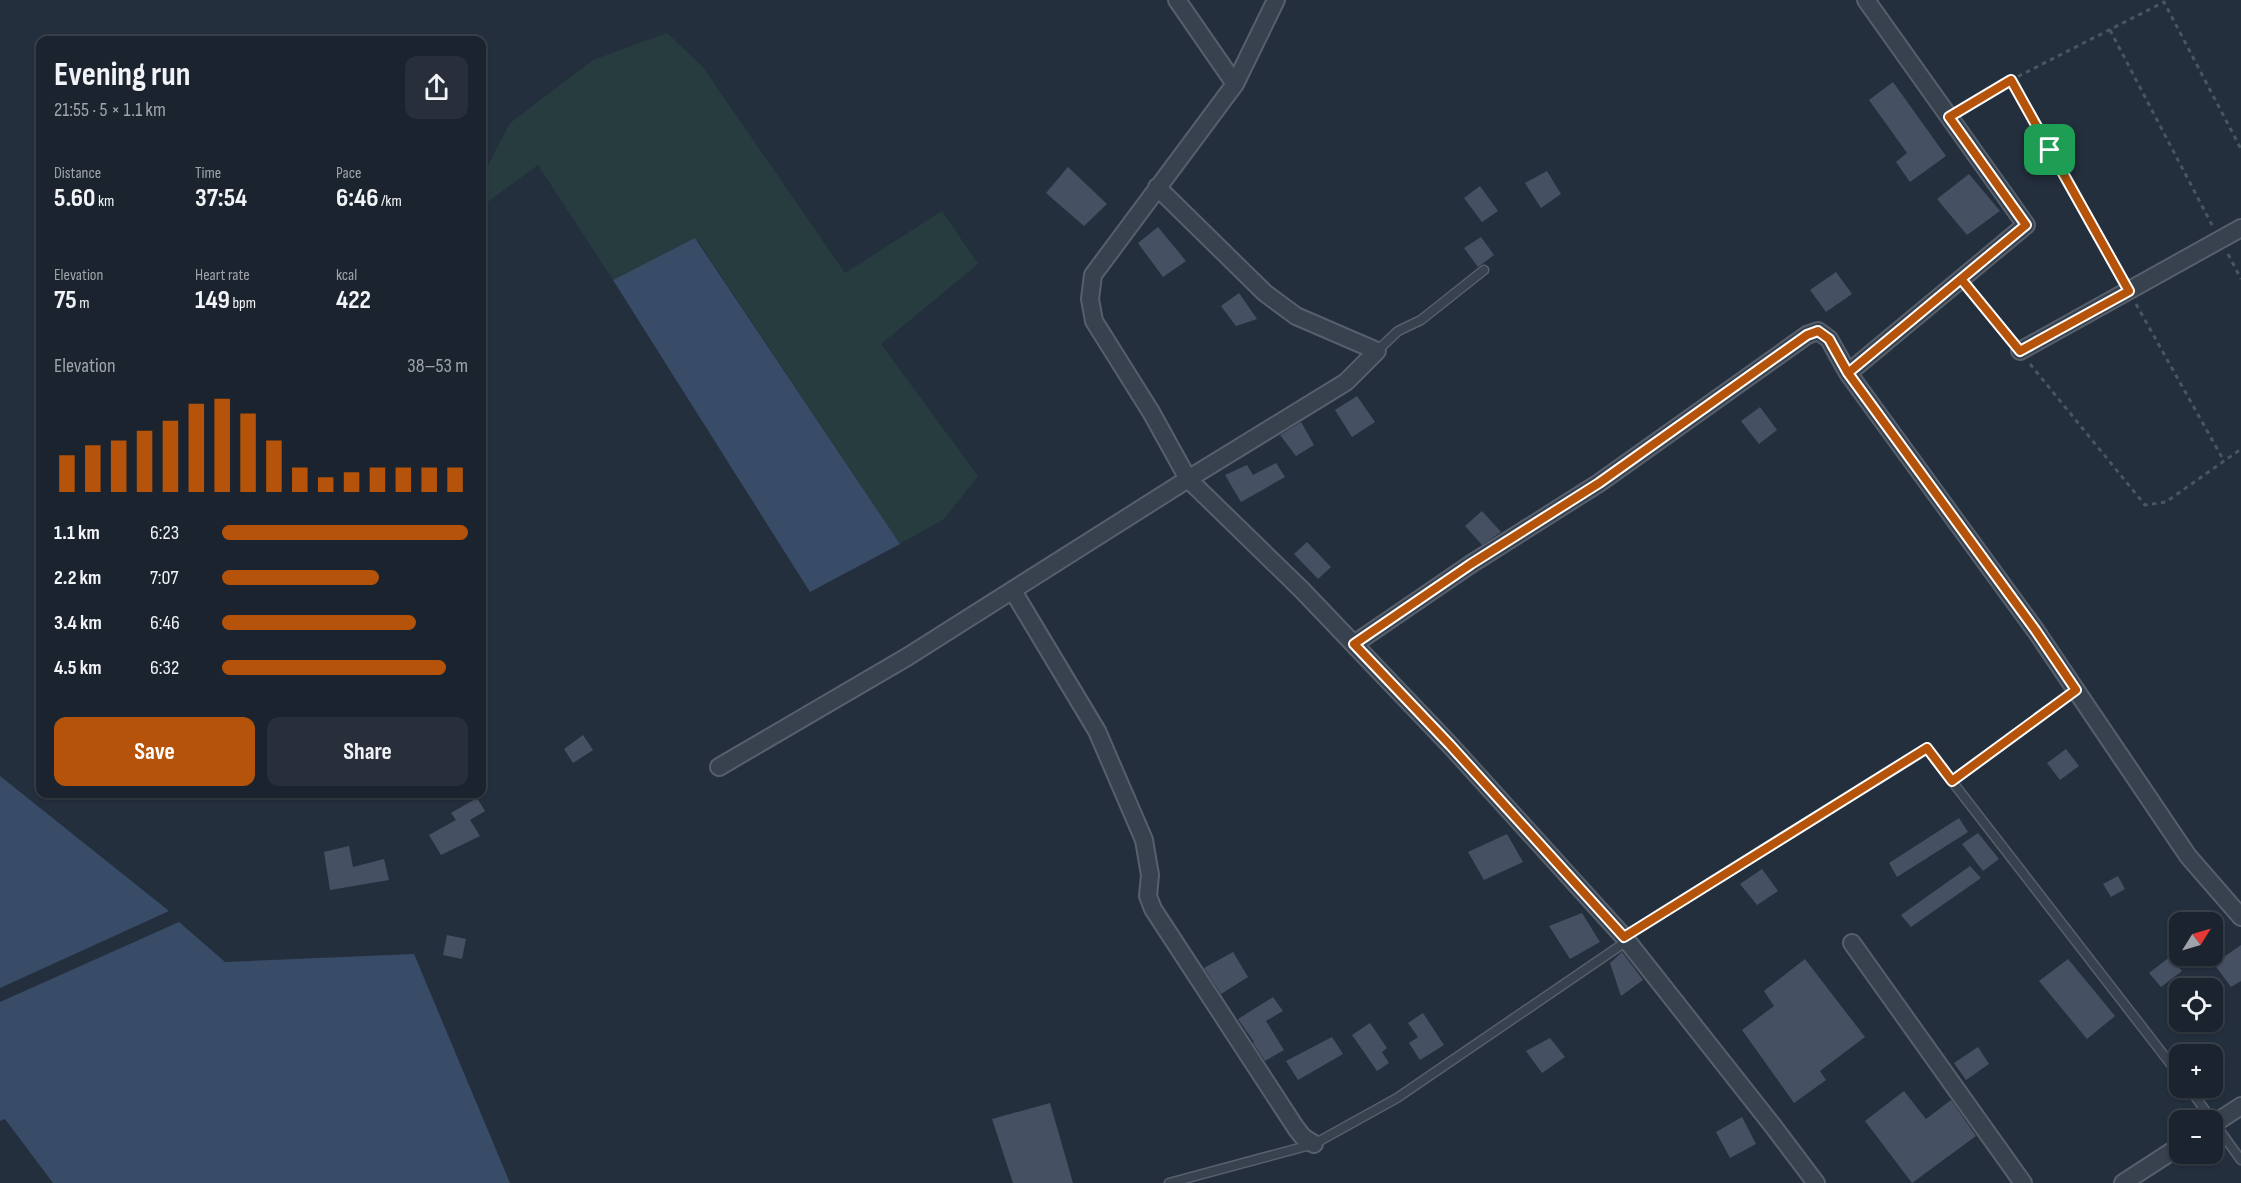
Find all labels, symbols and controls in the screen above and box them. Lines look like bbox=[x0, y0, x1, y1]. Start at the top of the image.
text: Evening run bbox=[54, 55, 190, 95]
button: share bbox=[405, 56, 468, 119]
text: 21:55 · 5 × 1.1 km bbox=[54, 98, 166, 122]
pin bbox=[2024, 124, 2075, 175]
icon: arrive bbox=[2033, 133, 2066, 166]
text: Distance bbox=[54, 164, 101, 183]
text: Time bbox=[195, 164, 221, 183]
text: Pace bbox=[336, 164, 361, 183]
text: 5.60 bbox=[54, 183, 95, 214]
text: 37:54 bbox=[195, 183, 247, 214]
text: 6:46 bbox=[336, 183, 378, 214]
text: km bbox=[95, 192, 114, 211]
text: /km bbox=[378, 192, 402, 211]
text: Elevation bbox=[54, 266, 103, 285]
text: Heart rate bbox=[195, 266, 250, 285]
text: kcal bbox=[336, 266, 357, 285]
text: 75 bbox=[54, 285, 77, 316]
text: 149 bbox=[195, 285, 230, 316]
text: 422 bbox=[336, 285, 371, 316]
text: m bbox=[77, 294, 90, 313]
text: bpm bbox=[230, 294, 256, 313]
text: Elevation bbox=[54, 354, 116, 378]
text: 38–53 m bbox=[407, 354, 468, 378]
text: 1.1 km bbox=[54, 521, 100, 545]
text: 6:23 bbox=[150, 521, 179, 545]
text: 2.2 km bbox=[54, 566, 101, 590]
text: 7:07 bbox=[150, 566, 179, 590]
text: 3.4 km bbox=[54, 611, 102, 635]
text: 6:46 bbox=[150, 611, 180, 635]
text: 4.5 km bbox=[54, 656, 101, 680]
text: 6:32 bbox=[150, 656, 179, 680]
button: Save bbox=[54, 717, 255, 786]
button: Share bbox=[267, 717, 468, 786]
north arrow bbox=[2169, 912, 2223, 966]
map controls bbox=[2169, 912, 2223, 1164]
button: locate bbox=[2169, 978, 2223, 1032]
button: + bbox=[2169, 1044, 2223, 1098]
button: − bbox=[2169, 1110, 2223, 1164]

